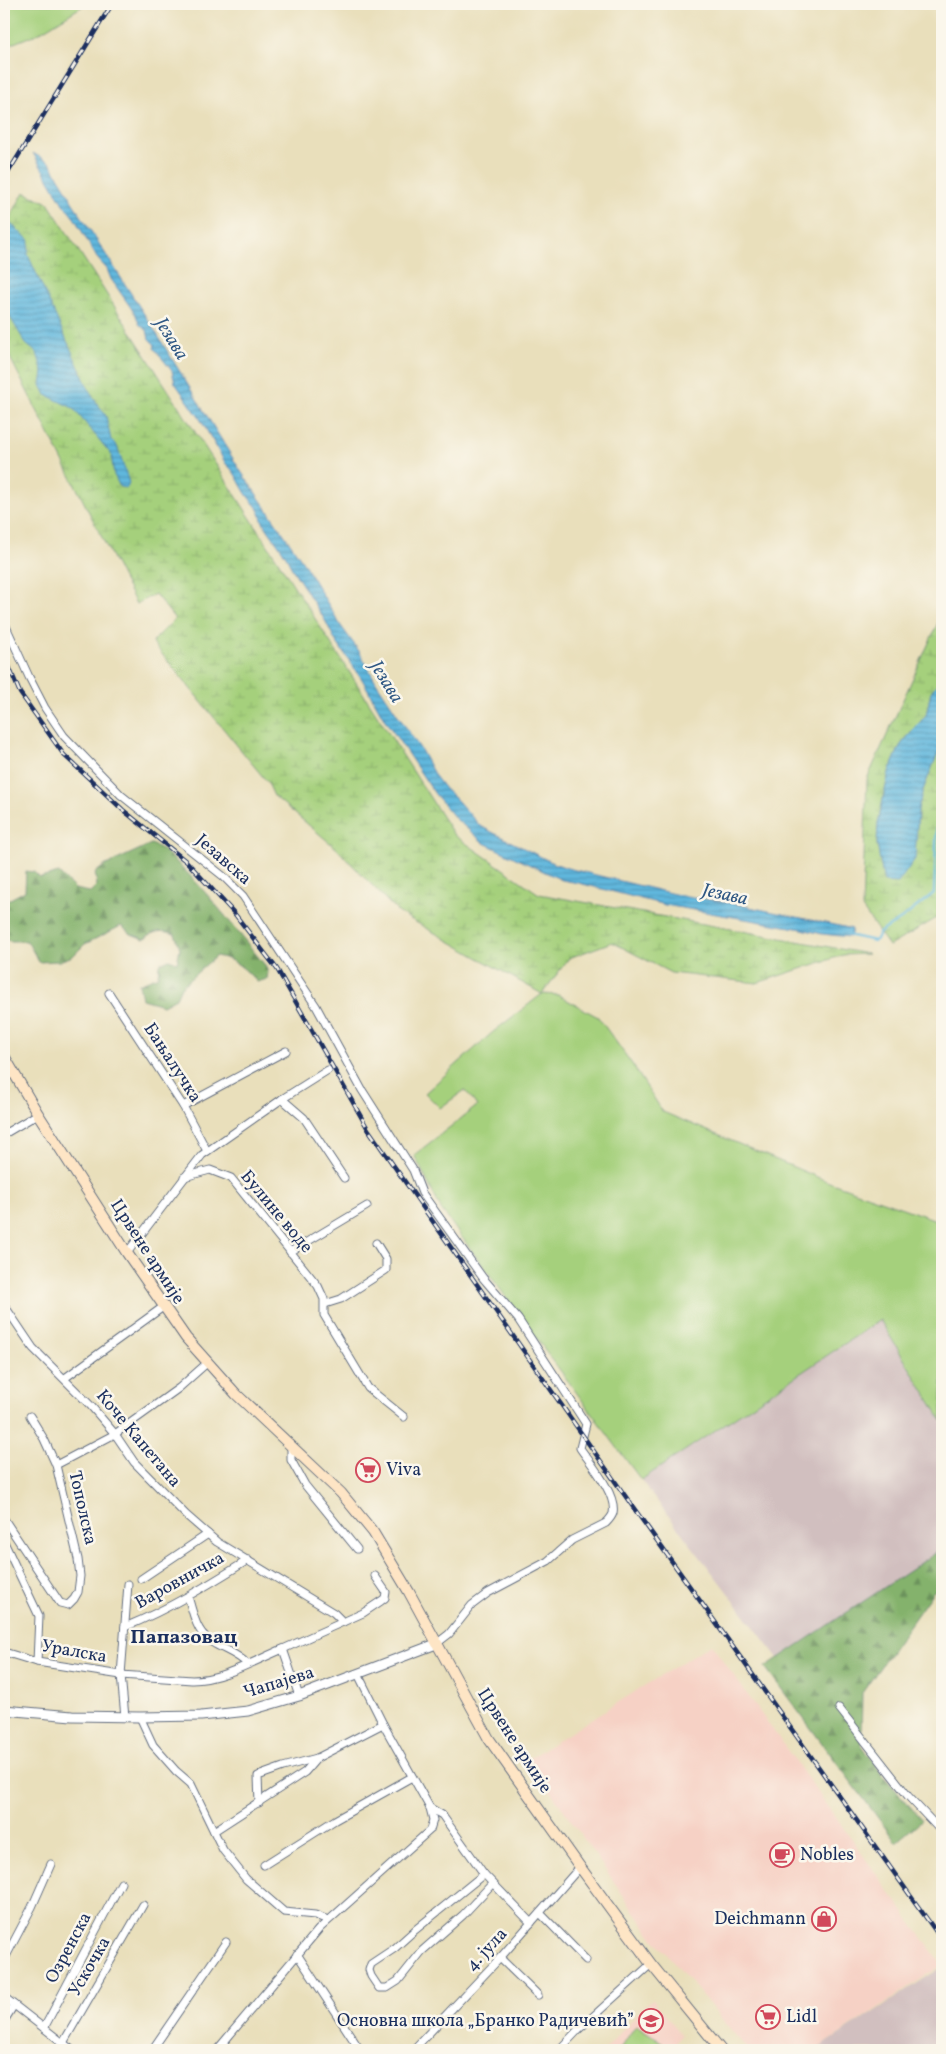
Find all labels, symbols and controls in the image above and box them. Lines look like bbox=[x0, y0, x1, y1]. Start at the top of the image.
water label: Језава bbox=[147, 311, 194, 365]
water label: Језава bbox=[362, 654, 409, 708]
street label: Језавска bbox=[190, 829, 256, 891]
water label: Језава bbox=[698, 877, 750, 912]
street label: Бањалучка bbox=[137, 1018, 207, 1108]
street label: Булине воде bbox=[234, 1165, 318, 1259]
street label: Црвене армије bbox=[104, 1195, 190, 1309]
street label: Коче Капетана bbox=[90, 1385, 186, 1493]
supermarket icon: Viva bbox=[355, 1457, 381, 1483]
place label: Viva bbox=[386, 1458, 421, 1483]
street label: Тополска bbox=[61, 1468, 103, 1548]
street label: Варовничка bbox=[131, 1546, 229, 1616]
district label: Папазовац bbox=[130, 1624, 238, 1652]
street label: Уралска bbox=[39, 1634, 109, 1670]
street label: Чапајева bbox=[241, 1660, 317, 1706]
street label: Црвене армије bbox=[471, 1684, 557, 1798]
cafe icon: Nobles bbox=[769, 1842, 795, 1868]
place label: Nobles bbox=[800, 1843, 854, 1868]
shop icon: Deichmann bbox=[811, 1906, 837, 1932]
place label: Deichmann bbox=[714, 1907, 806, 1932]
street label: Озренска bbox=[40, 1908, 98, 1988]
street label: 4. јула bbox=[460, 1923, 514, 1977]
street label: Ускочка bbox=[63, 1933, 117, 2001]
supermarket icon: Lidl bbox=[755, 2004, 781, 2030]
place label: Lidl bbox=[786, 2005, 817, 2030]
school or university icon: Основна школа „Бранко Радичевић” bbox=[638, 2008, 664, 2034]
place label: Основна школа „Бранко Радичевић” bbox=[337, 2009, 634, 2034]

